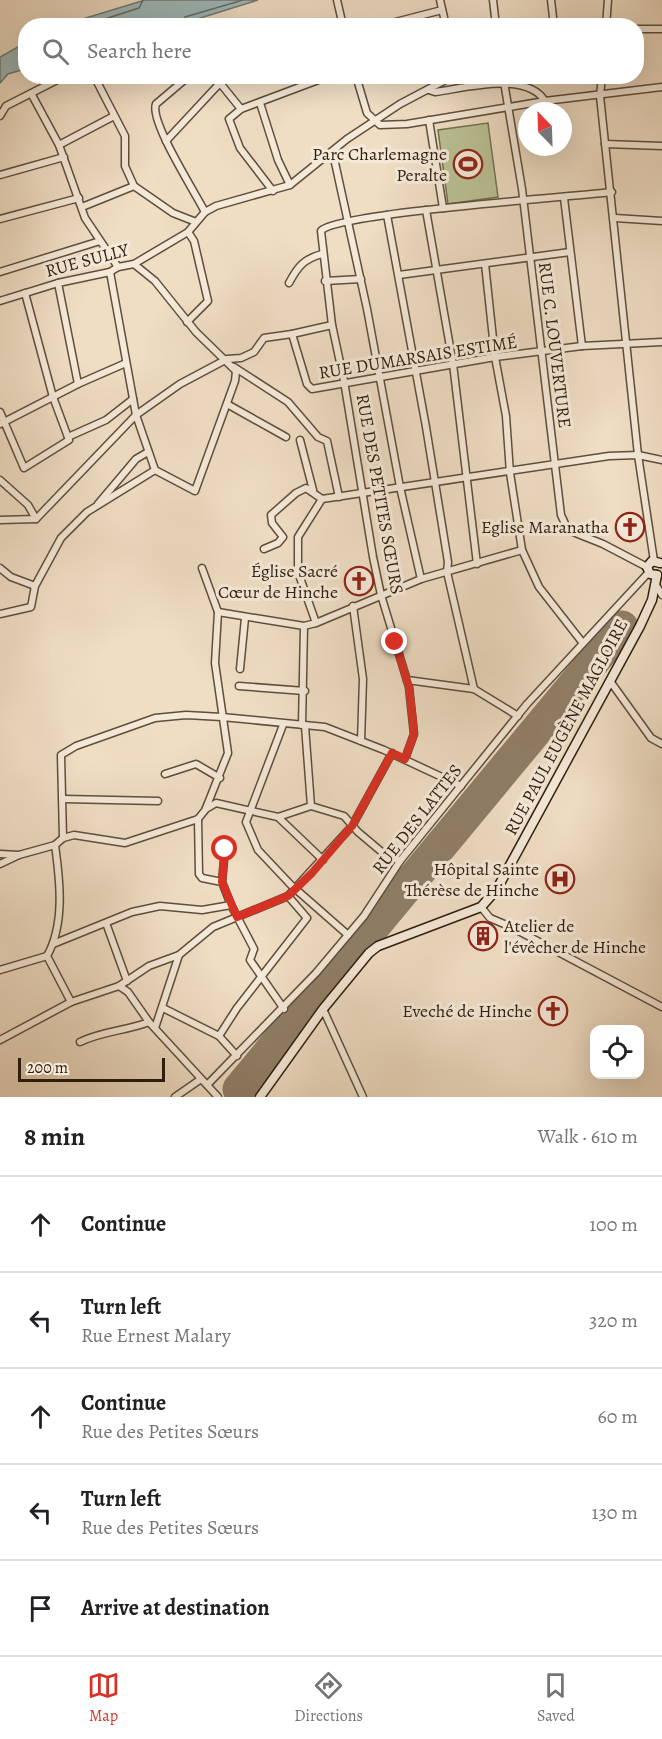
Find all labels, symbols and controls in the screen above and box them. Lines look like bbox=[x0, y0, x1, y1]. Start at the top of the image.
search box bbox=[18, 18, 644, 84]
icon: search bbox=[39, 35, 72, 68]
text: Search here bbox=[87, 36, 192, 66]
north arrow bbox=[518, 102, 572, 156]
place label: Parc Charlemagne Peralte bbox=[312, 142, 447, 187]
sports icon: Parc Charlemagne Peralte bbox=[452, 148, 484, 180]
street label: RUE SULLY bbox=[42, 237, 133, 283]
street label: RUE C. LOUVERTURE bbox=[533, 261, 577, 429]
street label: RUE DUMARSAIS ESTIMÉ bbox=[317, 329, 519, 385]
street label: RUE DES PETITES SŒURS bbox=[351, 392, 409, 596]
church icon: Eglise Maranatha bbox=[614, 511, 646, 543]
place label: Eglise Maranatha bbox=[481, 515, 610, 539]
place label: Église Sacré Cœur de Hinche bbox=[218, 559, 338, 604]
church icon: Église Sacré Cœur de Hinche bbox=[343, 565, 375, 597]
street label: RUE PAUL EUGÈNE MAGLOIRE bbox=[499, 615, 633, 839]
route end bbox=[381, 628, 407, 654]
street label: RUE DES LATTES bbox=[367, 759, 467, 879]
route start bbox=[211, 835, 237, 861]
place label: Hôpital Sainte Thérèse de Hinche bbox=[405, 857, 539, 902]
hospital icon: Hôpital Sainte Thérèse de Hinche bbox=[544, 863, 576, 895]
place label: Atelier de l'évêcher de Hinche bbox=[503, 914, 646, 959]
building icon: Atelier de l'évêcher de Hinche bbox=[467, 920, 499, 952]
church icon: Eveché de Hinche bbox=[537, 995, 569, 1027]
place label: Eveché de Hinche bbox=[402, 999, 532, 1023]
map controls bbox=[590, 1025, 644, 1079]
button: locate bbox=[590, 1025, 644, 1079]
scale bar bbox=[18, 1055, 165, 1082]
text: 200 m bbox=[27, 1057, 68, 1079]
text: 8 min bbox=[24, 1119, 85, 1154]
text: Walk · 610 m bbox=[538, 1123, 638, 1150]
icon: ahead bbox=[24, 1208, 57, 1241]
text: Continue bbox=[81, 1209, 166, 1239]
text: 100 m bbox=[589, 1211, 638, 1238]
text: Turn left bbox=[81, 1292, 161, 1322]
icon: left bbox=[24, 1304, 57, 1337]
text: 320 m bbox=[589, 1307, 638, 1334]
text: Rue Ernest Malary bbox=[81, 1322, 231, 1349]
text: Continue bbox=[81, 1388, 166, 1418]
icon: ahead bbox=[24, 1400, 57, 1433]
text: 60 m bbox=[598, 1403, 638, 1430]
text: Rue des Petites Sœurs bbox=[81, 1418, 259, 1445]
text: Turn left bbox=[81, 1484, 161, 1514]
icon: left bbox=[24, 1496, 57, 1529]
text: 130 m bbox=[592, 1499, 638, 1526]
text: Rue des Petites Sœurs bbox=[81, 1514, 259, 1541]
icon: arrive bbox=[24, 1592, 57, 1625]
text: Arrive at destination bbox=[81, 1593, 270, 1623]
tab: Map bbox=[87, 1669, 120, 1727]
tab: Directions bbox=[294, 1669, 363, 1727]
tab: Saved bbox=[537, 1669, 575, 1727]

